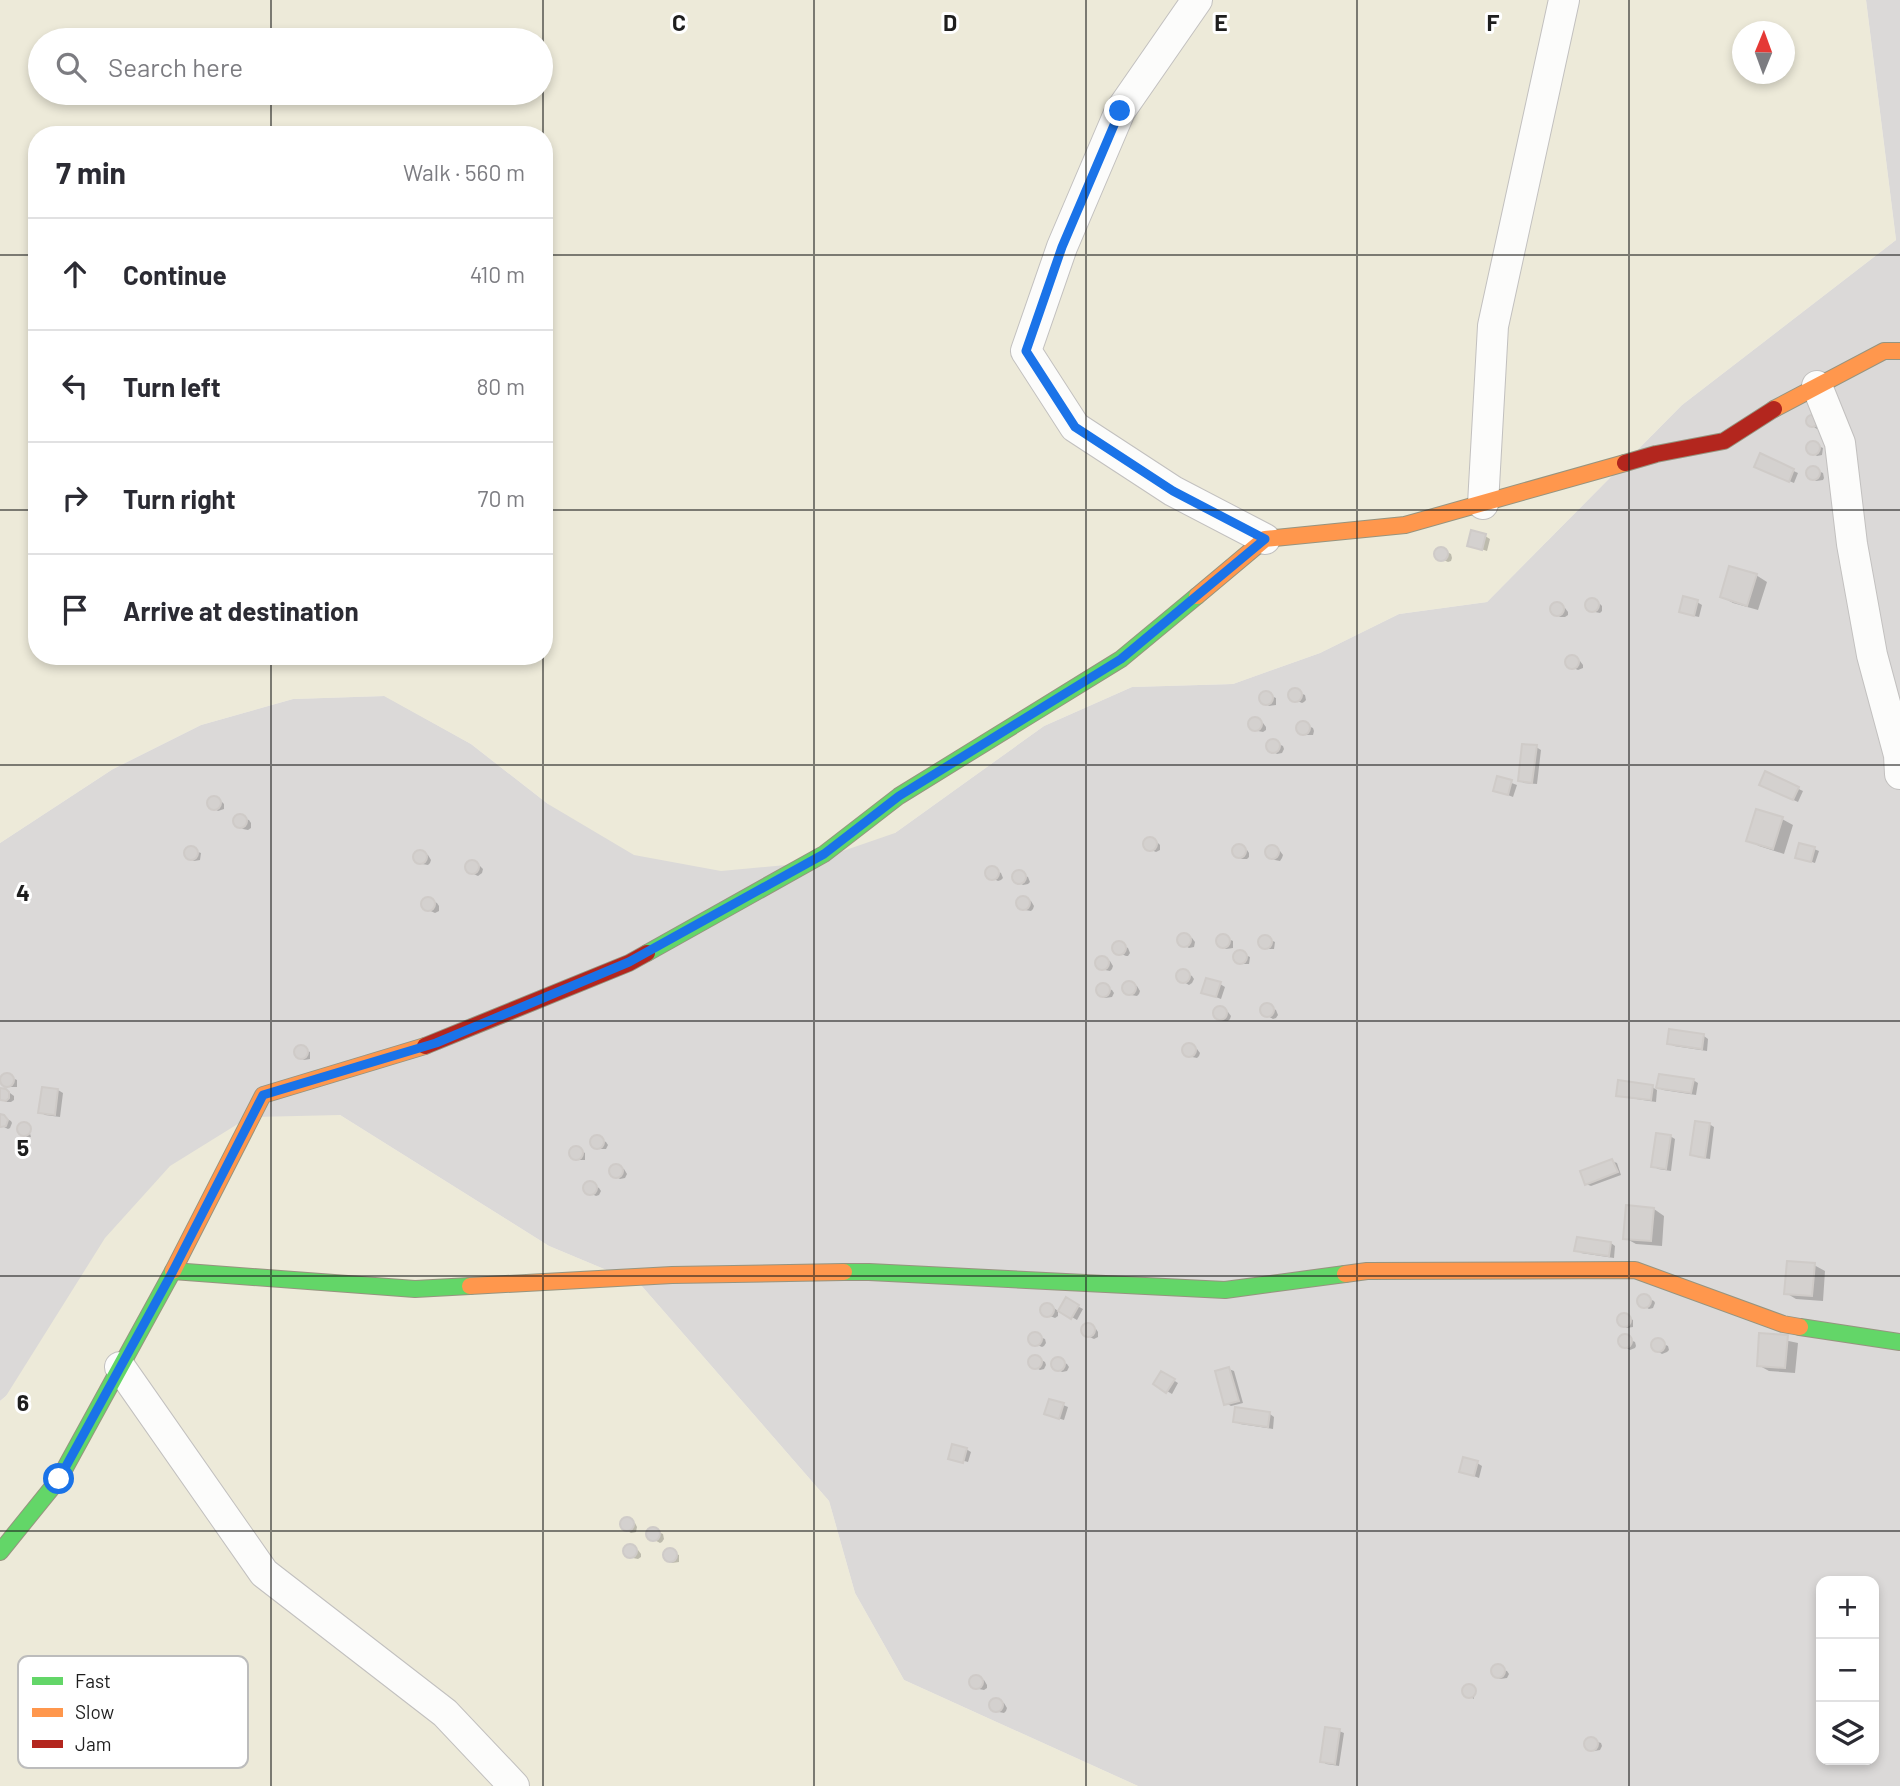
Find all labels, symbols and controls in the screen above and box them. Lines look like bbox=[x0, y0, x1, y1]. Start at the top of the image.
text: C bbox=[672, 8, 686, 36]
text: D bbox=[943, 8, 957, 36]
text: E bbox=[1214, 8, 1228, 36]
text: F bbox=[1487, 8, 1500, 36]
north arrow bbox=[1732, 21, 1795, 84]
search box bbox=[28, 28, 553, 105]
icon: search bbox=[52, 48, 90, 86]
text: Search here bbox=[108, 51, 243, 82]
route end bbox=[1104, 95, 1135, 126]
text: 7 min bbox=[56, 154, 126, 190]
text: Walk · 560 m bbox=[403, 158, 525, 186]
icon: ahead bbox=[56, 255, 94, 293]
text: Continue bbox=[123, 259, 227, 290]
text: 410 m bbox=[470, 260, 525, 288]
icon: left bbox=[56, 367, 94, 405]
text: Turn left bbox=[123, 371, 221, 402]
text: 80 m bbox=[476, 372, 525, 400]
icon: right bbox=[56, 479, 94, 517]
text: Turn right bbox=[123, 483, 236, 514]
text: 70 m bbox=[478, 484, 525, 512]
icon: arrive bbox=[56, 591, 94, 629]
text: Arrive at destination bbox=[123, 595, 359, 626]
text: 4 bbox=[16, 878, 30, 906]
text: 5 bbox=[17, 1133, 29, 1161]
text: 6 bbox=[17, 1388, 29, 1416]
route start bbox=[43, 1463, 74, 1494]
map controls bbox=[1816, 1576, 1879, 1765]
button: + bbox=[1816, 1576, 1879, 1639]
button: − bbox=[1816, 1639, 1879, 1702]
legend bbox=[18, 1656, 248, 1768]
text: Fast bbox=[75, 1669, 111, 1692]
text: Slow bbox=[75, 1700, 114, 1723]
button: layers bbox=[1816, 1702, 1879, 1765]
text: Jam bbox=[75, 1732, 111, 1755]

